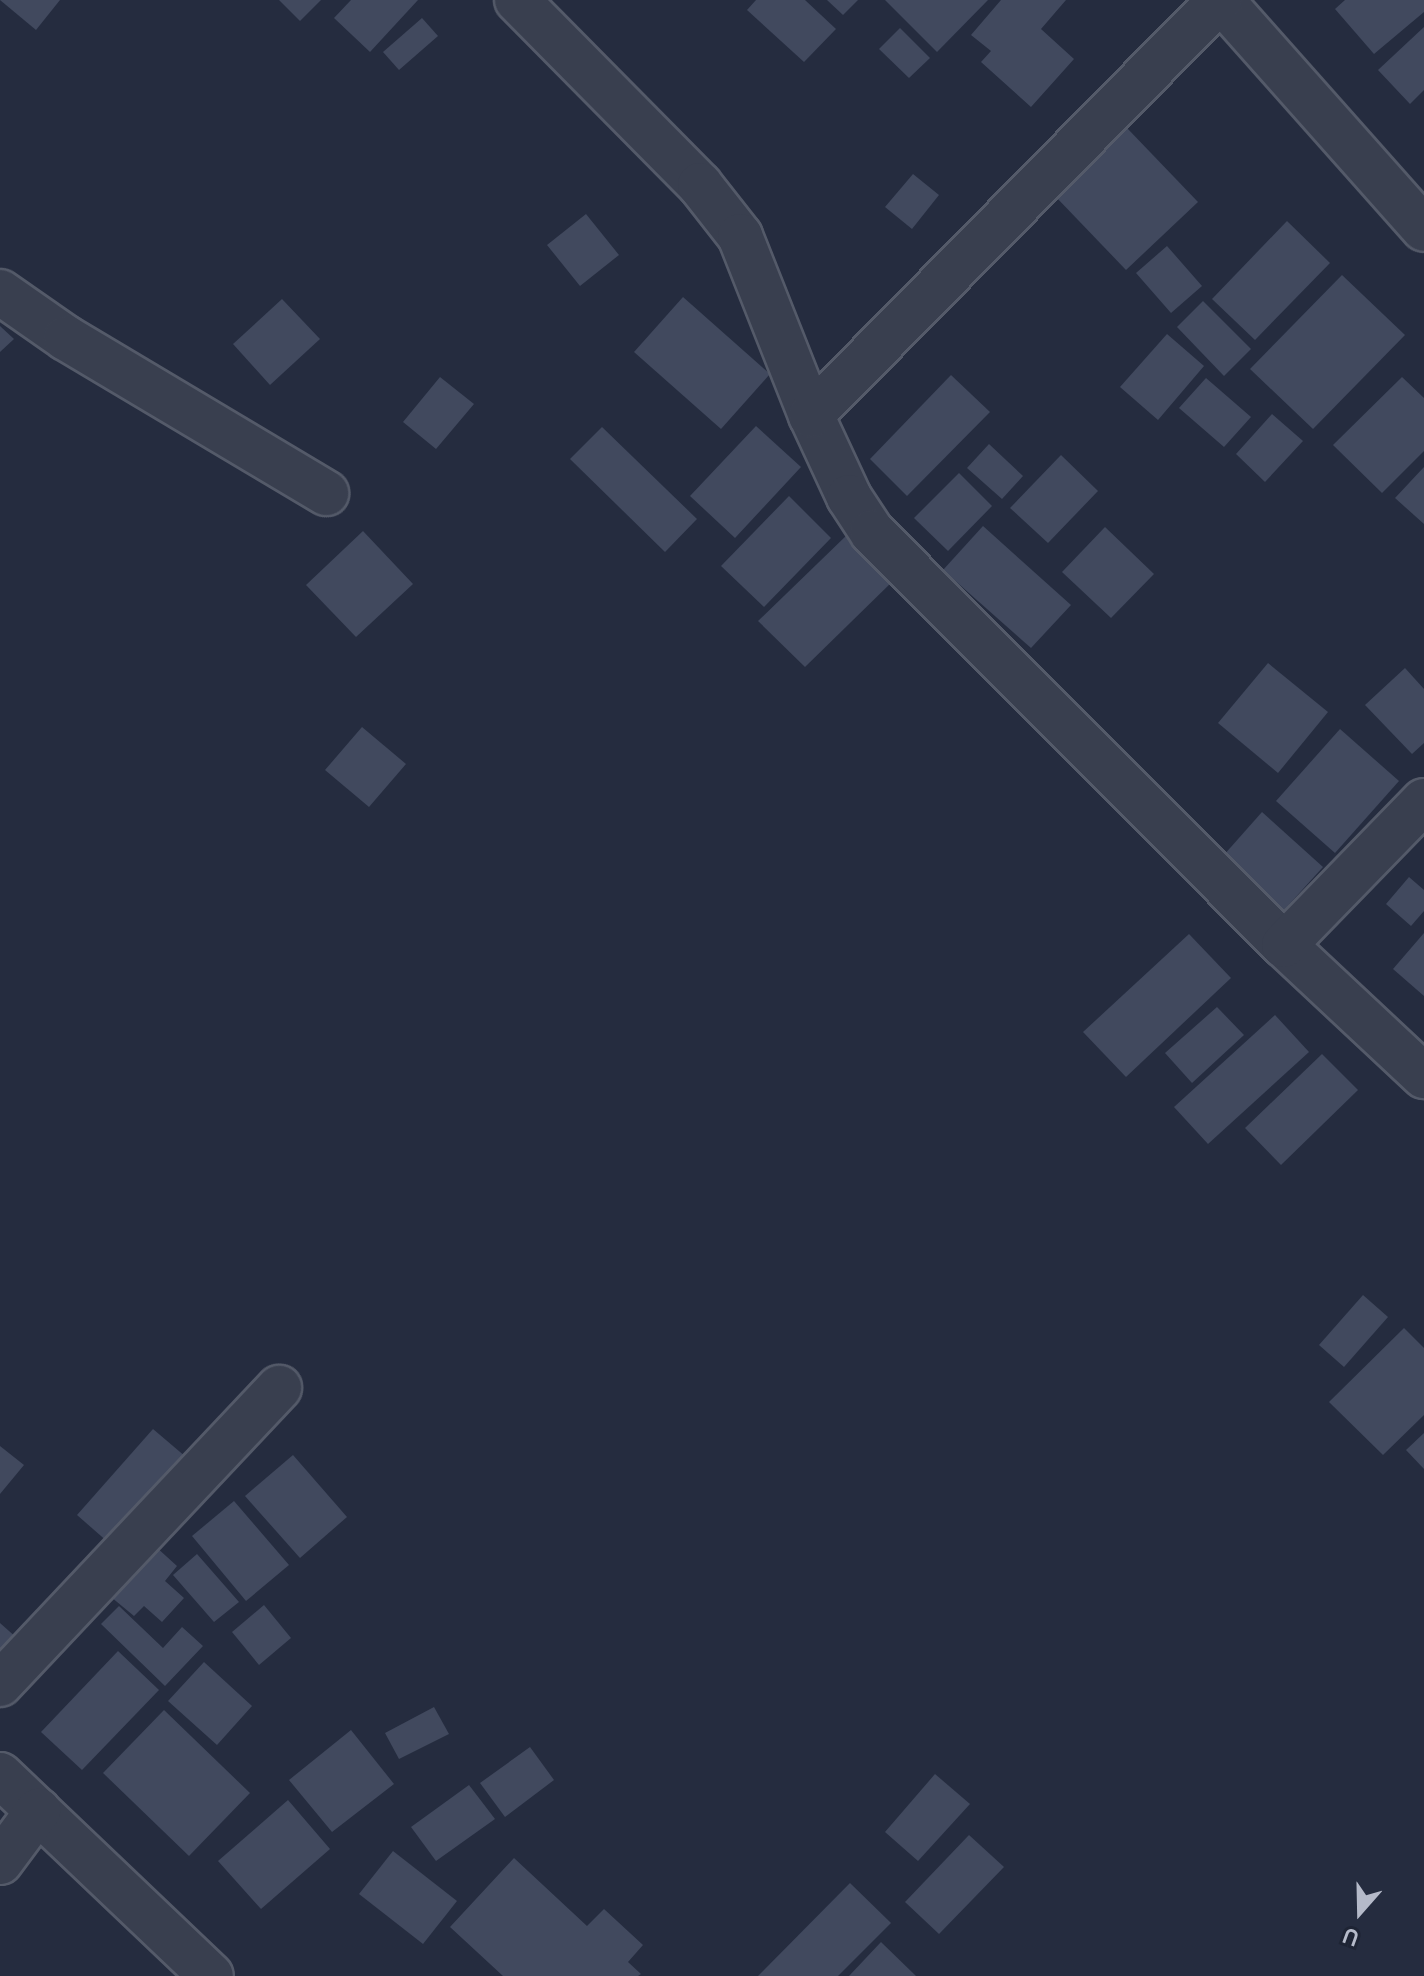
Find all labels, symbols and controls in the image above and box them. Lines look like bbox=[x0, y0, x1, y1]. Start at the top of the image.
north arrow bbox=[1320, 1872, 1400, 1952]
text: U bbox=[1340, 1920, 1364, 1950]

